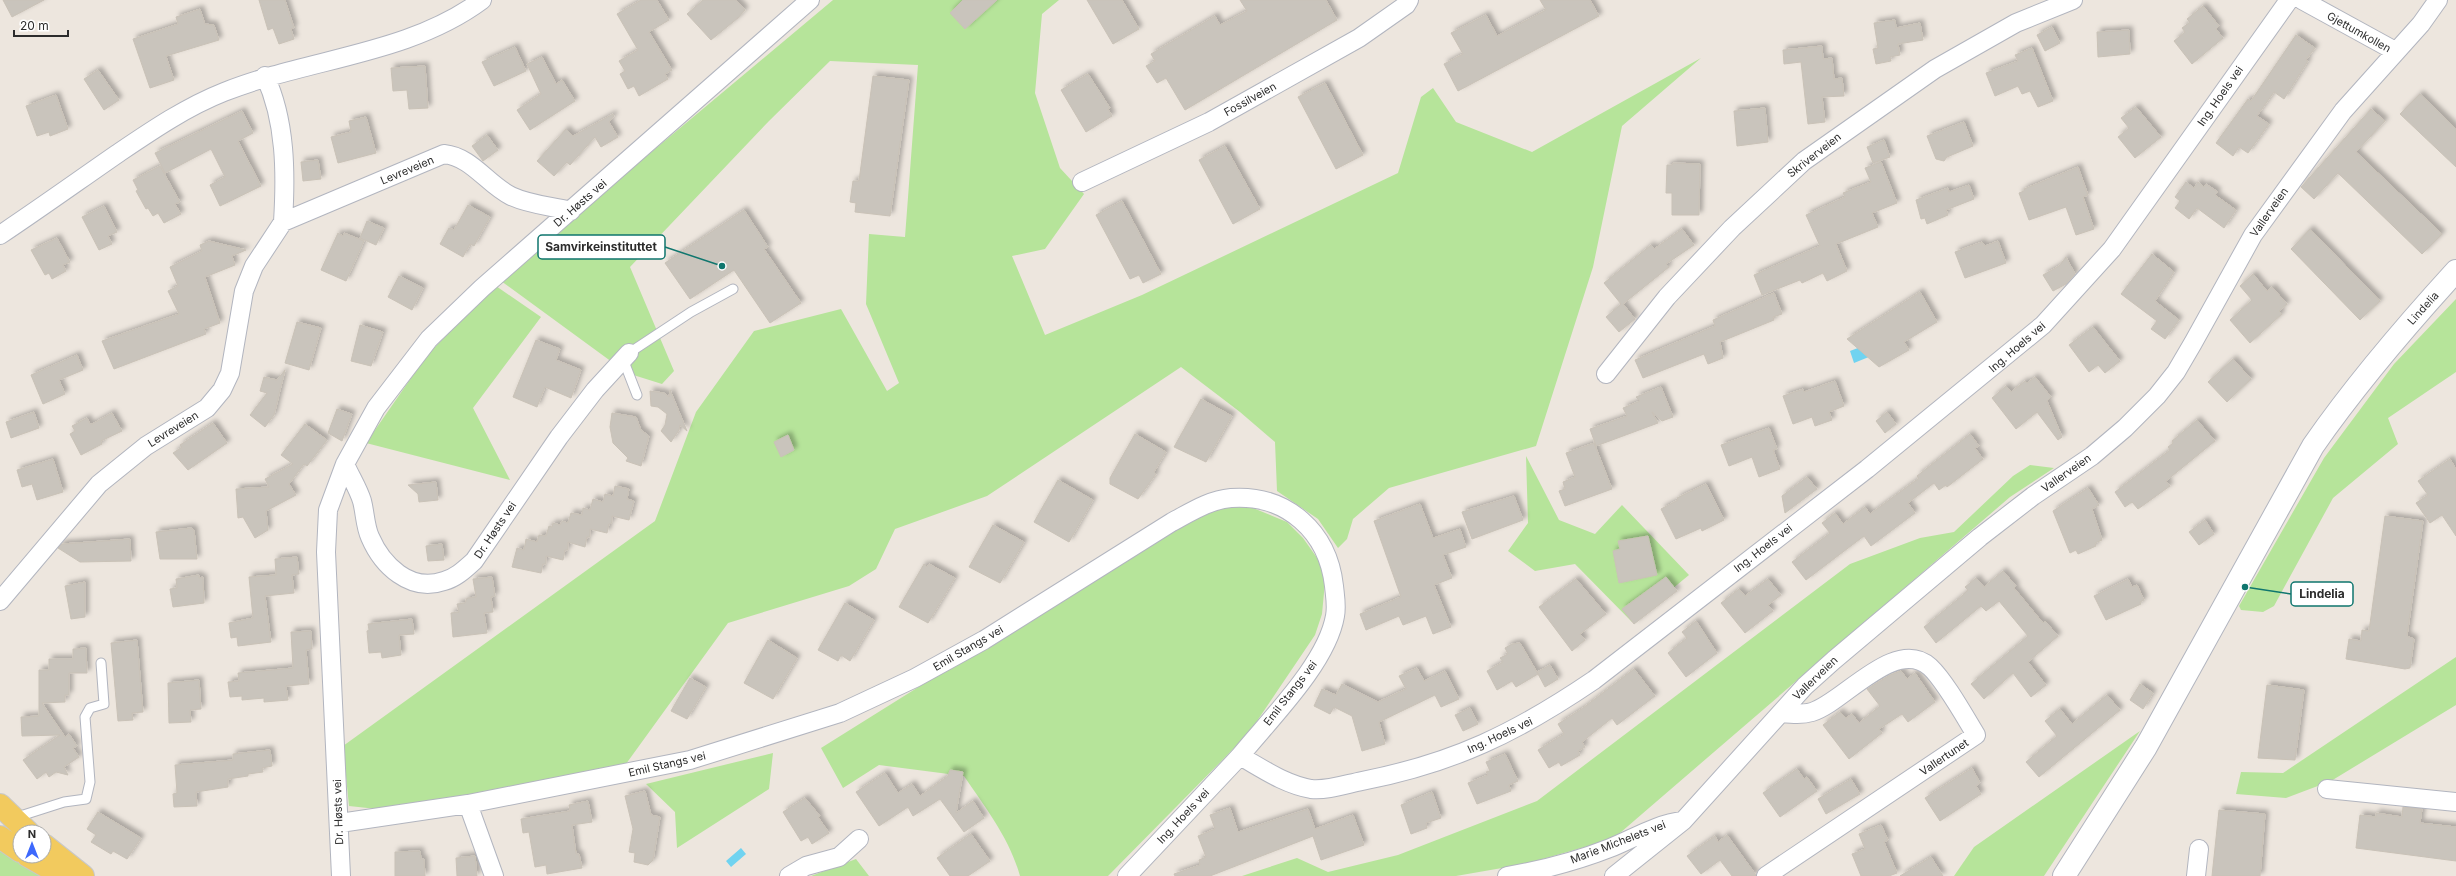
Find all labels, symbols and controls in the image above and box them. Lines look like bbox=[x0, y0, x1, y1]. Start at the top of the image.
street label: Gjettumkollen bbox=[2325, 9, 2393, 55]
scale bar bbox=[14, 12, 68, 38]
text: 20 m bbox=[20, 18, 49, 33]
street label: Ing. Hoels vei bbox=[2194, 63, 2246, 129]
street label: Fossilveien bbox=[1221, 79, 1279, 119]
street label: Skriverveien bbox=[1784, 130, 1844, 180]
street label: Levreveien bbox=[378, 152, 436, 188]
street label: Dr. Høsts vei bbox=[551, 176, 609, 230]
street label: Vallerveien bbox=[2247, 185, 2291, 239]
callout: Samvirkeinstituttet bbox=[538, 235, 665, 259]
text: Samvirkeinstituttet bbox=[545, 239, 657, 254]
street label: Lindelia bbox=[2404, 288, 2442, 328]
street label: Ing. Hoels vei bbox=[1986, 319, 2048, 375]
street label: Levreveien bbox=[145, 408, 201, 450]
street label: Vallerveien bbox=[2039, 451, 2093, 495]
street label: Dr. Høsts vei bbox=[471, 499, 519, 561]
street label: Ing. Hoels vei bbox=[1731, 521, 1795, 575]
callout: Lindelia bbox=[2291, 582, 2353, 606]
text: Lindelia bbox=[2299, 586, 2345, 601]
street label: Emil Stangs vei bbox=[930, 622, 1006, 674]
street label: Vallerveien bbox=[1790, 653, 1840, 703]
street label: Emil Stangs vei bbox=[1260, 658, 1320, 728]
street label: Ing. Hoels vei bbox=[1465, 714, 1535, 756]
street label: Vallertunet bbox=[1917, 735, 1971, 778]
street label: Emil Stangs vei bbox=[627, 748, 707, 780]
street label: Dr. Høsts vei bbox=[330, 779, 346, 845]
street label: Ing. Hoels vei bbox=[1154, 786, 1212, 846]
street label: Marie Michelets vei bbox=[1568, 817, 1668, 867]
north arrow bbox=[12, 824, 52, 864]
text: N bbox=[28, 827, 36, 841]

